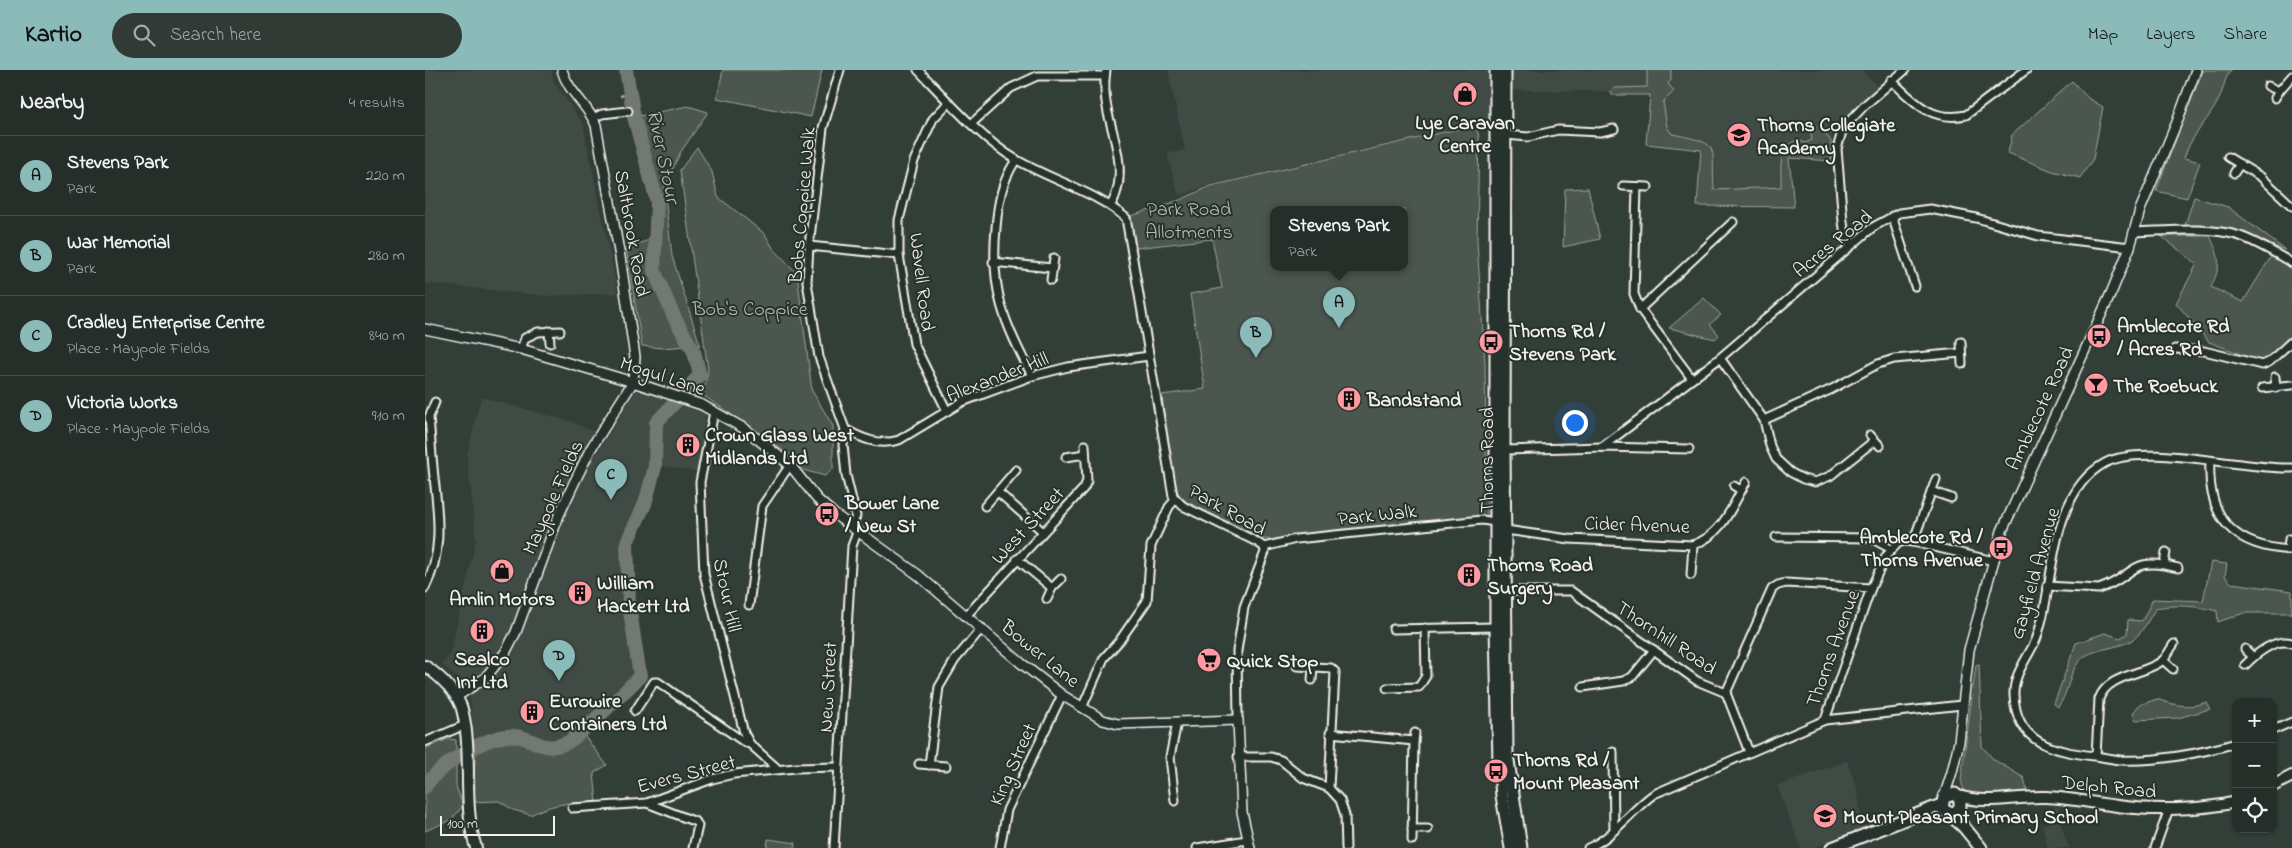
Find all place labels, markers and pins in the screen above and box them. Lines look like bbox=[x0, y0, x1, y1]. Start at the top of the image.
shop icon: Lye Caravan Centre bbox=[1452, 81, 1478, 107]
place label: Lye Caravan Centre bbox=[1415, 110, 1515, 162]
place label: Thorns Collegiate Academy bbox=[1757, 112, 1896, 165]
school or university icon: Thorns Collegiate Academy bbox=[1726, 122, 1752, 148]
pin: A bbox=[1323, 287, 1355, 328]
place label: Amblecote Rd / Acres Rd bbox=[2116, 313, 2230, 365]
pin: B bbox=[1240, 317, 1272, 358]
place label: Thorns Rd / Stevens Park bbox=[1509, 318, 1617, 370]
bus stop icon: Amblecote Rd / Acres Rd bbox=[2086, 323, 2112, 349]
bus stop icon: Thorns Rd / Stevens Park bbox=[1478, 329, 1504, 355]
bar icon: The Roebuck bbox=[2083, 372, 2109, 398]
place label: The Roebuck bbox=[2113, 373, 2219, 402]
building icon: Bandstand bbox=[1336, 386, 1362, 412]
place label: Bandstand bbox=[1366, 387, 1462, 416]
place label: Crown Glass West Midlands Ltd bbox=[705, 422, 854, 474]
building icon: Crown Glass West Midlands Ltd bbox=[675, 432, 701, 458]
pin: C bbox=[595, 459, 627, 500]
place label: Bower Lane / New St bbox=[844, 490, 940, 542]
bus stop icon: Bower Lane / New St bbox=[814, 501, 840, 527]
place label: Amblecote Rd / Thorns Avenue bbox=[1859, 524, 1984, 576]
bus stop icon: Amblecote Rd / Thorns Avenue bbox=[1988, 535, 2014, 561]
place label: Thorns Road Surgery bbox=[1487, 552, 1594, 605]
shop icon: Amlin Motors bbox=[489, 558, 515, 584]
building icon: Thorns Road Surgery bbox=[1456, 562, 1482, 588]
place label: William Hackett Ltd bbox=[597, 570, 691, 622]
building icon: William Hackett Ltd bbox=[567, 580, 593, 606]
place label: Amlin Motors bbox=[449, 586, 555, 615]
building icon: Sealco Int Ltd bbox=[469, 618, 495, 644]
pin: D bbox=[543, 640, 575, 681]
place label: Sealco Int Ltd bbox=[454, 646, 510, 698]
supermarket icon: Quick Stop bbox=[1196, 647, 1222, 673]
place label: Quick Stop bbox=[1227, 648, 1318, 677]
place label: Eurowire Containers Ltd bbox=[549, 688, 668, 740]
building icon: Eurowire Containers Ltd bbox=[519, 699, 545, 725]
place label: Thorns Rd / Mount Pleasant bbox=[1513, 747, 1640, 799]
bus stop icon: Thorns Rd / Mount Pleasant bbox=[1483, 758, 1509, 784]
school or university icon: Mount Pleasant Primary School bbox=[1812, 803, 1838, 829]
place label: Mount Pleasant Primary School bbox=[1843, 804, 2098, 834]

